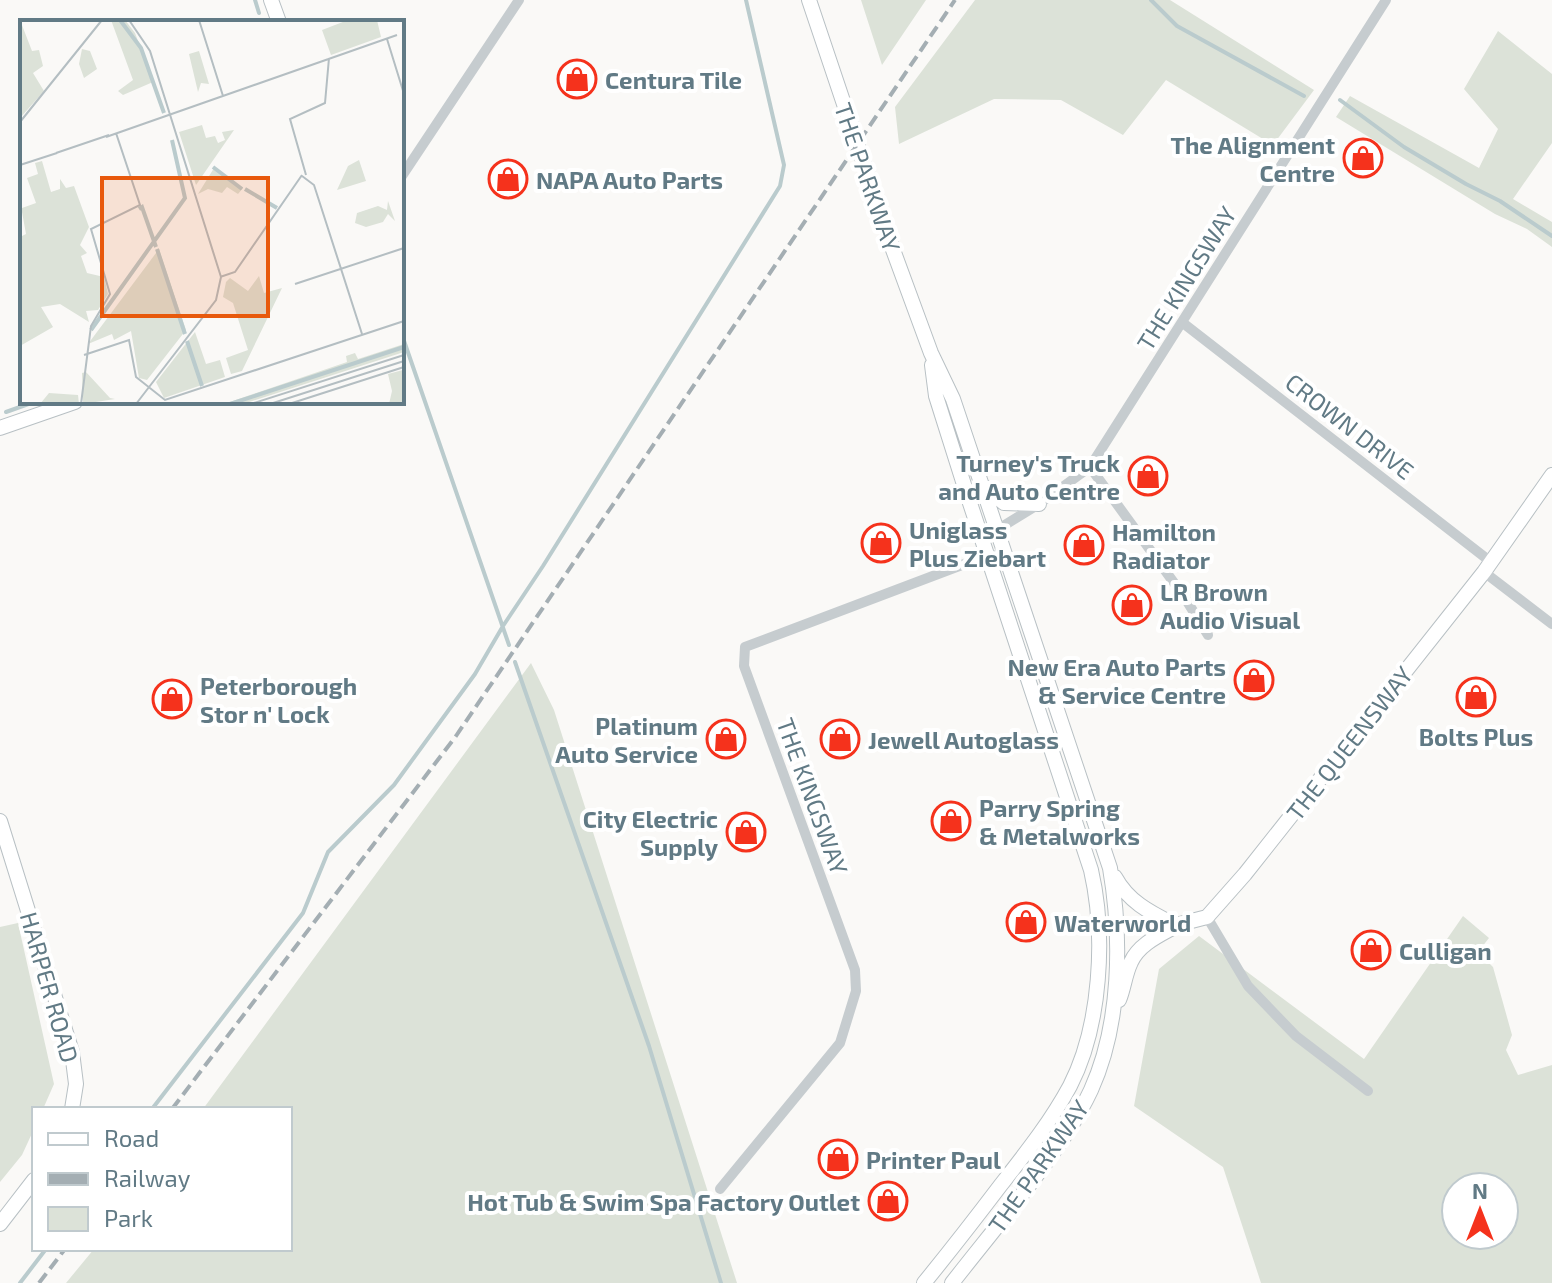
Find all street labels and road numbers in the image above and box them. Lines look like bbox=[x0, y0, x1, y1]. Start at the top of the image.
street label: THE PARKWAY bbox=[829, 99, 907, 256]
street label: THE KINGSWAY bbox=[1130, 200, 1242, 355]
street label: CROWN DRIVE bbox=[1280, 367, 1420, 485]
street label: THE QUEENSWAY bbox=[1280, 660, 1418, 826]
street label: THE KINGSWAY bbox=[771, 714, 855, 878]
street label: HARPER ROAD bbox=[15, 908, 85, 1066]
street label: THE PARKWAY bbox=[982, 1094, 1095, 1238]

